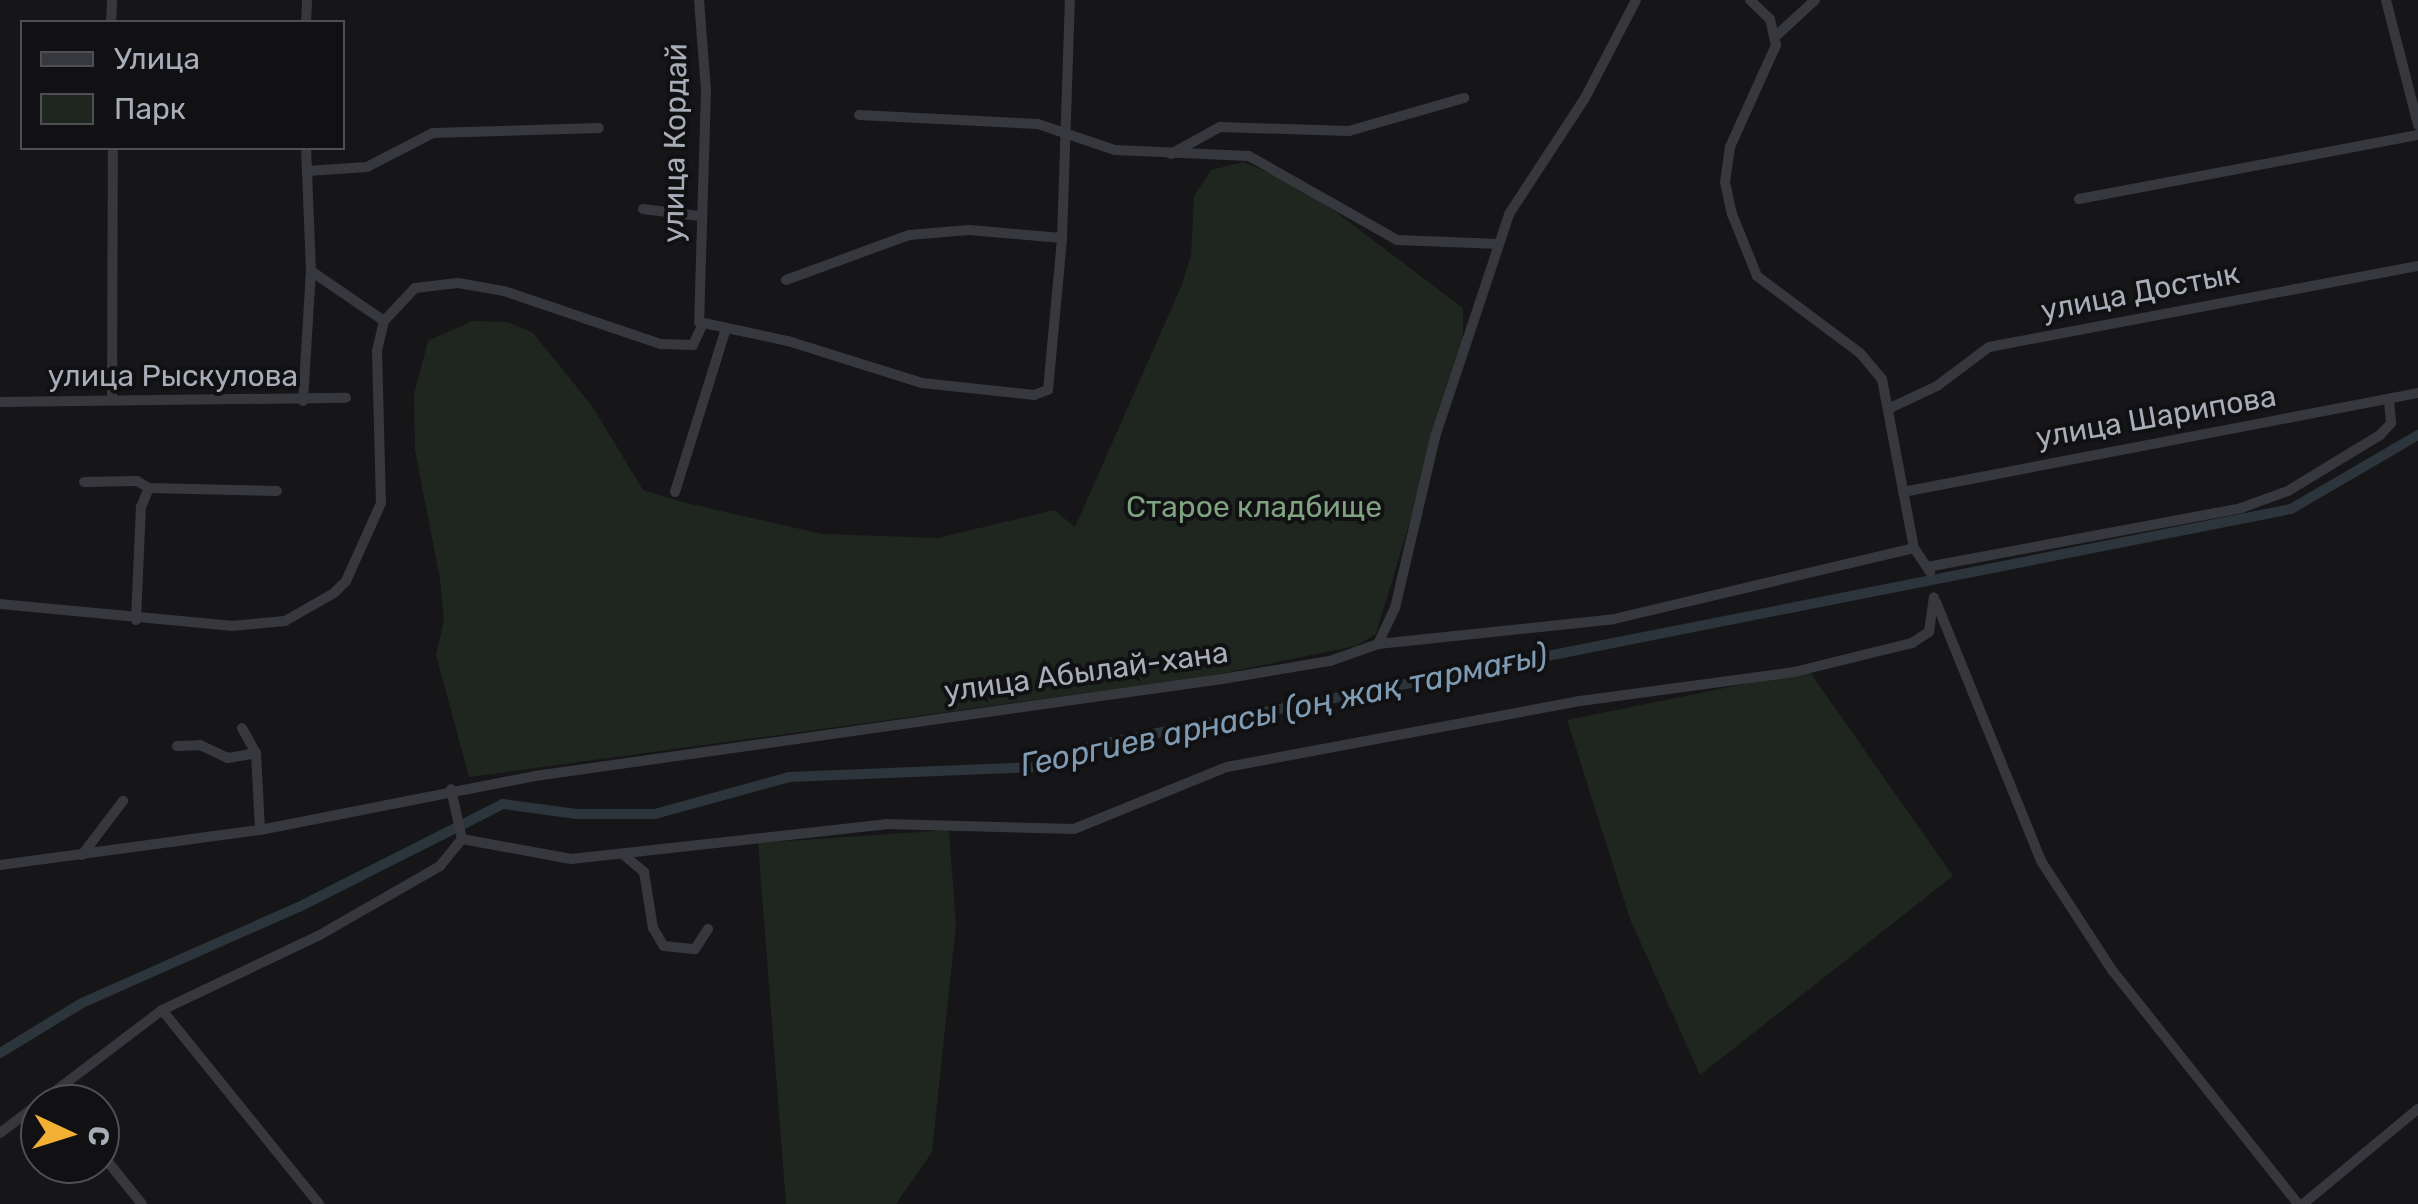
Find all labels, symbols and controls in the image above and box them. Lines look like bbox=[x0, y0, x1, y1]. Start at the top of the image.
legend bbox=[20, 20, 345, 150]
text: Улица bbox=[114, 41, 200, 77]
street label: улица Кордай bbox=[655, 43, 695, 243]
text: Парк bbox=[114, 91, 186, 127]
street label: улица Достык bbox=[2038, 255, 2242, 329]
street label: улица Рыскулова bbox=[48, 358, 298, 394]
street label: улица Шарипова bbox=[2033, 378, 2279, 456]
park label: Старое кладбище bbox=[1126, 489, 1382, 525]
street label: улица Абылай-хана bbox=[942, 634, 1230, 710]
water label: Георгиев арнасы (оң жақ тармағы) bbox=[1017, 635, 1551, 785]
north arrow bbox=[20, 1084, 120, 1184]
text: С bbox=[81, 1125, 116, 1147]

